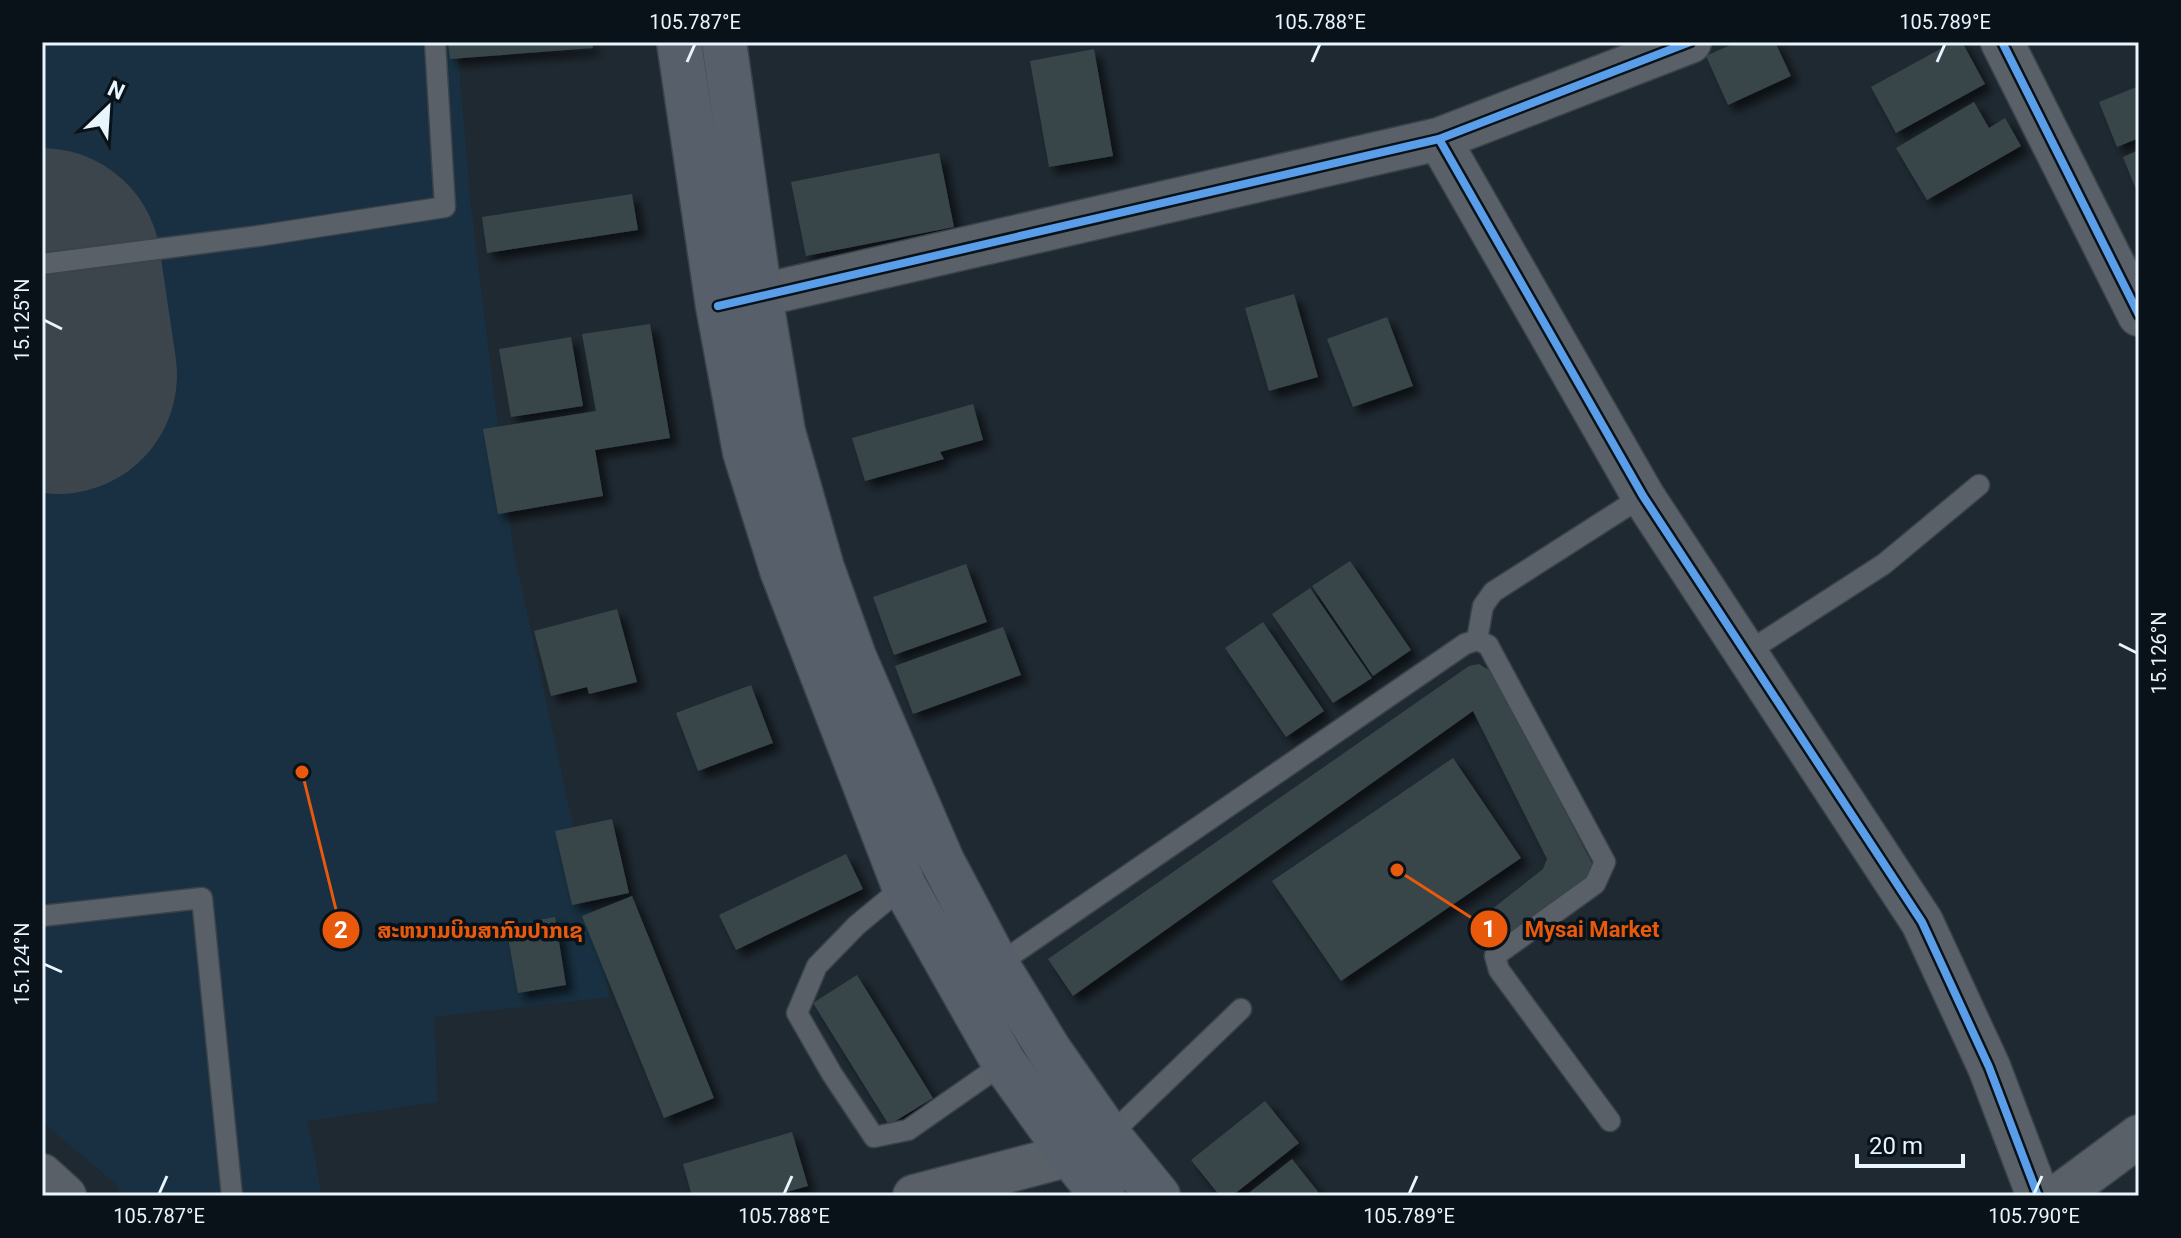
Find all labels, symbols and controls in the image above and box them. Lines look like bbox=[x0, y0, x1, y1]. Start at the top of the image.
text: 105.787°E bbox=[649, 10, 741, 34]
text: 105.788°E bbox=[1274, 10, 1366, 34]
text: 105.789°E bbox=[1899, 10, 1991, 34]
north arrow bbox=[68, 68, 148, 148]
text: N bbox=[104, 76, 129, 105]
text: 15.125°N bbox=[10, 278, 34, 362]
text: 15.126°N bbox=[2147, 611, 2171, 695]
callout: Mysai Market bbox=[1469, 906, 1676, 952]
callout: ສະຫນາມບິນສາກົນປາກເຊ bbox=[321, 907, 599, 953]
text: 1 bbox=[1482, 915, 1496, 943]
text: 2 bbox=[334, 916, 348, 944]
text: Mysai Market bbox=[1525, 917, 1660, 942]
text: ສະຫນາມບິນສາກົນປາກເຊ bbox=[377, 918, 583, 943]
text: 15.124°N bbox=[10, 922, 34, 1006]
scale bar bbox=[1857, 1118, 1963, 1168]
text: 20 m bbox=[1869, 1132, 1923, 1160]
text: 105.787°E bbox=[113, 1204, 205, 1228]
text: 105.788°E bbox=[738, 1204, 830, 1228]
text: 105.789°E bbox=[1363, 1204, 1455, 1228]
text: 105.790°E bbox=[1988, 1204, 2080, 1228]

